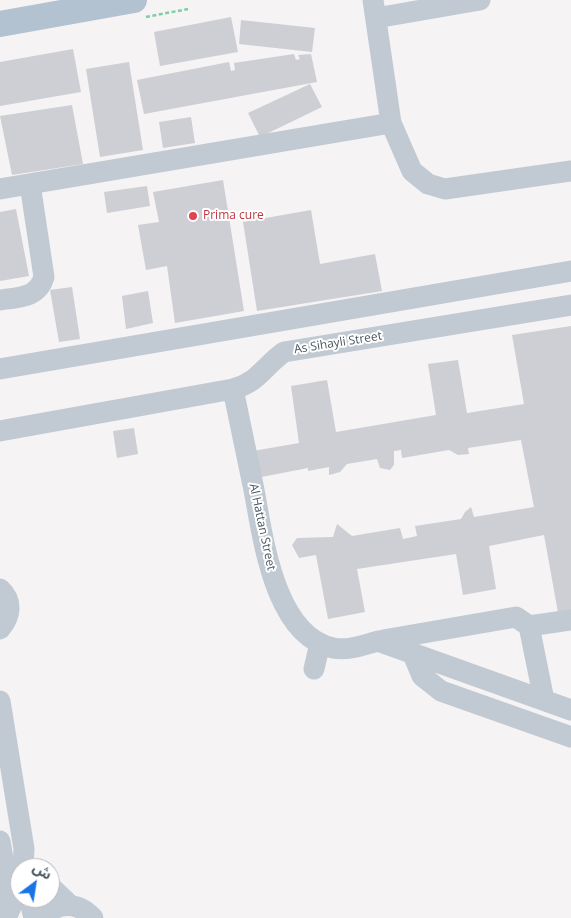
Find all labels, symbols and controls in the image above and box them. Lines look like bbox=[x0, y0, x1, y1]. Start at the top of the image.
place label: Prima cure bbox=[203, 209, 264, 223]
marker: Prima cure bbox=[187, 210, 199, 222]
street label: As Sihayli Street bbox=[293, 329, 383, 357]
street label: Al Hattan Street bbox=[246, 482, 278, 572]
text: ش bbox=[29, 857, 56, 884]
north arrow bbox=[10, 858, 60, 908]

